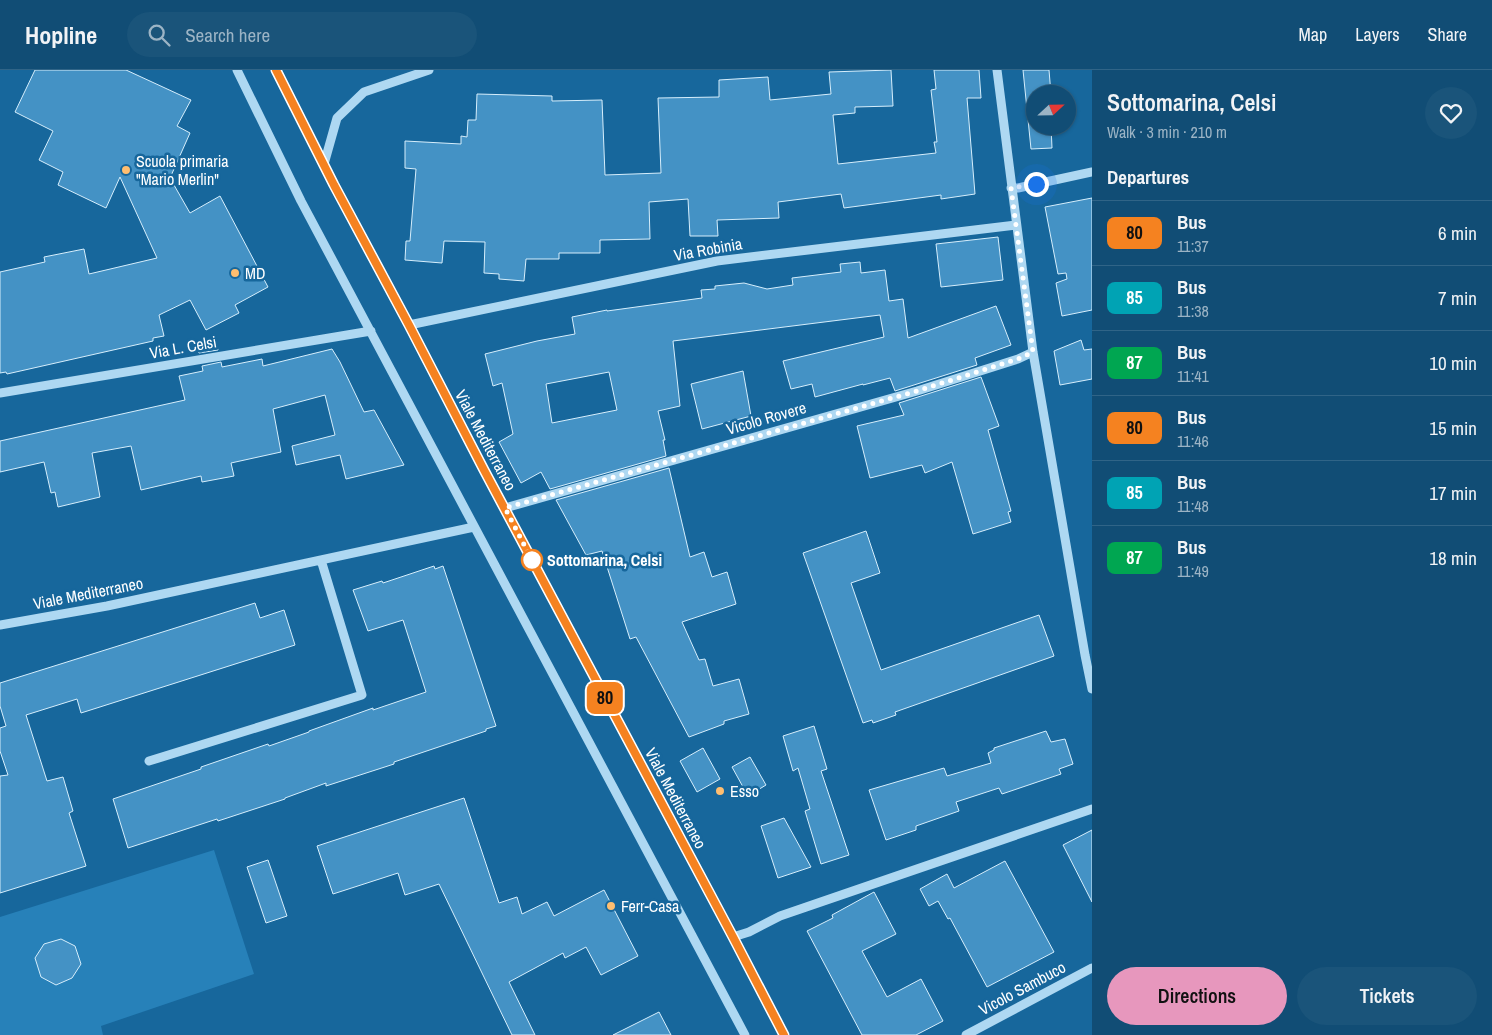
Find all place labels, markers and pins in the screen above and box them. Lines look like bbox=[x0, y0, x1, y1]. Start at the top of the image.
place label: Scuola primaria "Mario Merlin" bbox=[136, 150, 229, 190]
marker: Scuola primaria "Mario Merlin" bbox=[120, 164, 132, 176]
place label: MD bbox=[245, 262, 265, 284]
marker: MD bbox=[229, 267, 241, 279]
marker: Sottomarina, Celsi bbox=[521, 549, 543, 571]
place label: Sottomarina, Celsi bbox=[547, 549, 662, 571]
place label: Esso bbox=[730, 780, 759, 802]
marker: Esso bbox=[714, 785, 726, 797]
place label: Ferr-Casa bbox=[621, 895, 680, 917]
marker: Ferr-Casa bbox=[605, 900, 617, 912]

